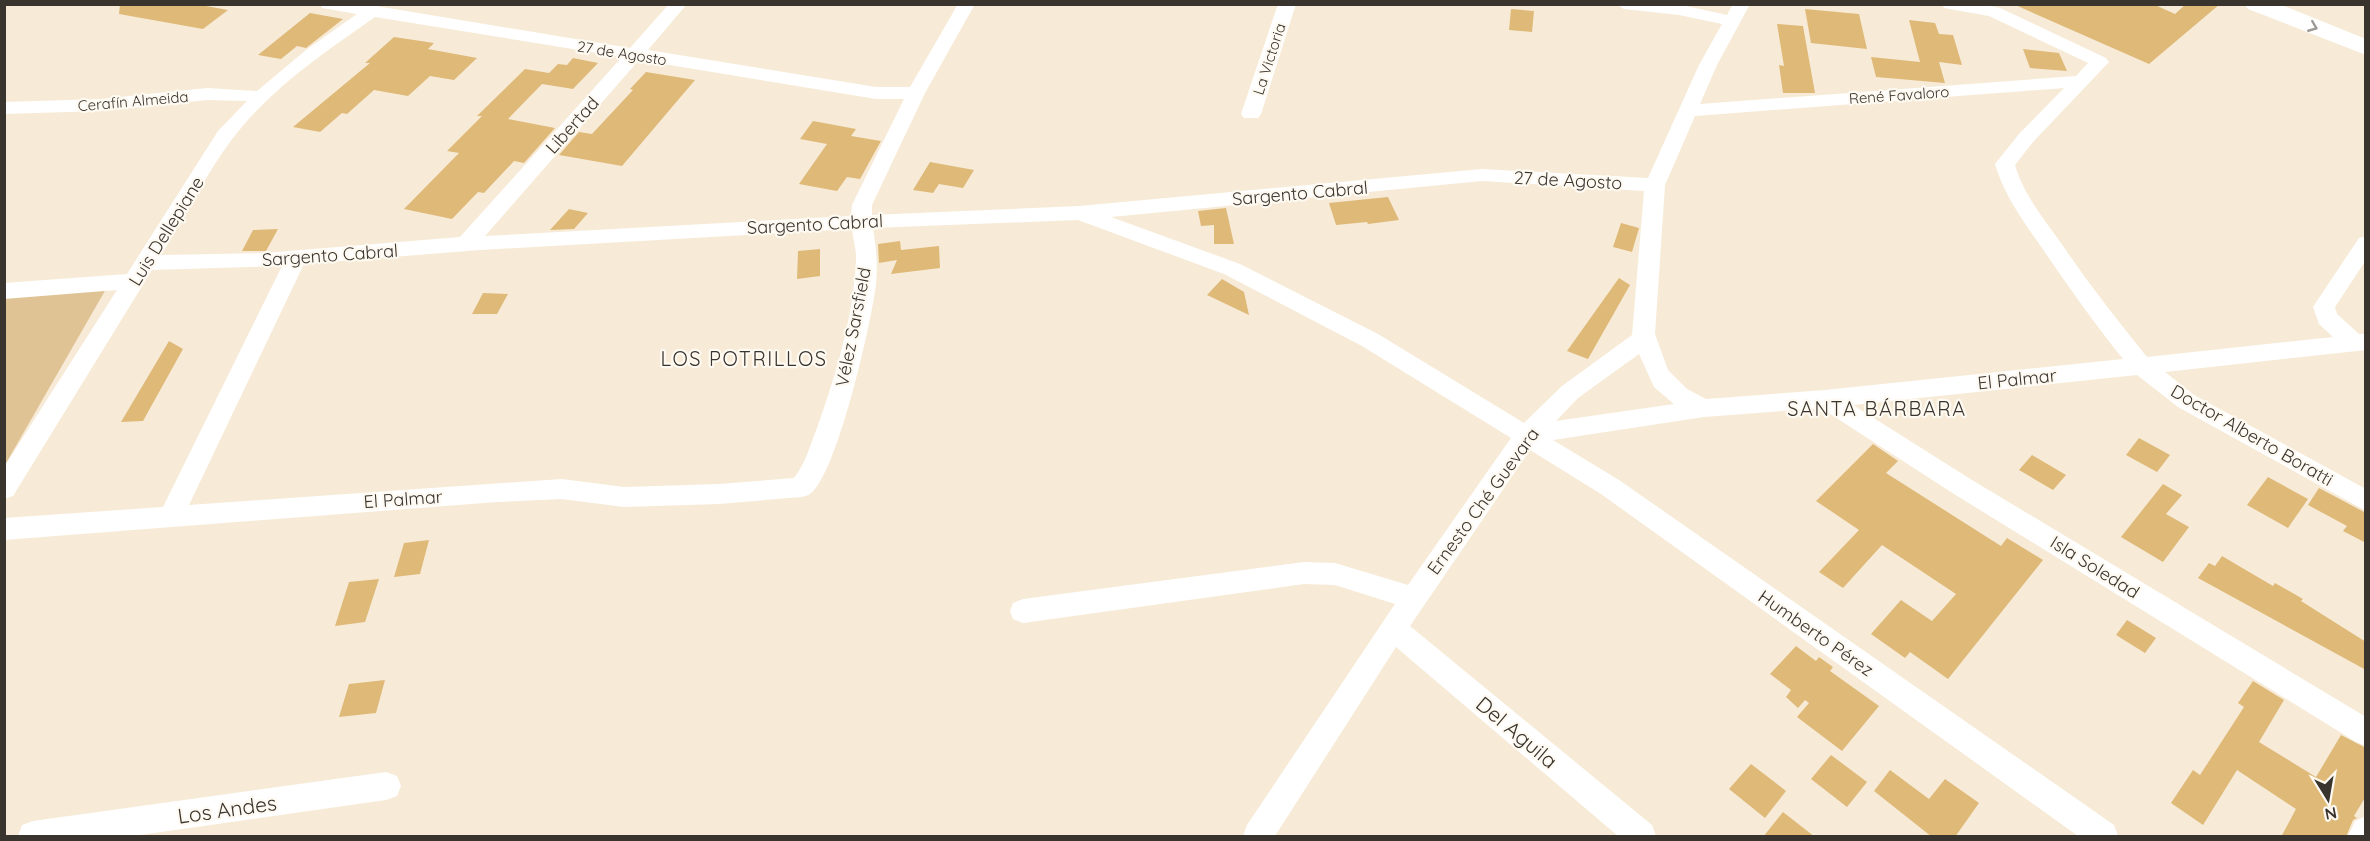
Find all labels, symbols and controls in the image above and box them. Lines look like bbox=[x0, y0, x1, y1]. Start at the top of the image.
one-way arrow bbox=[2307, 20, 2318, 32]
street label: La Victoria bbox=[1248, 21, 1290, 97]
street label: 27 de Agosto bbox=[576, 37, 668, 69]
street label: René Favaloro bbox=[1848, 82, 1950, 108]
street label: Cerafín Almeida bbox=[77, 87, 189, 115]
street label: Libertad bbox=[540, 92, 604, 158]
street label: 27 de Agosto bbox=[1513, 166, 1623, 194]
street label: Luis Dellepiane bbox=[123, 172, 209, 290]
street label: Sargento Cabral bbox=[1231, 176, 1369, 210]
street label: Sargento Cabral bbox=[746, 209, 884, 239]
street label: Sargento Cabral bbox=[261, 239, 399, 271]
street label: Vélez Sarsfield bbox=[830, 265, 876, 389]
district label: LOS POTRILLOS bbox=[661, 346, 827, 371]
street label: El Palmar bbox=[1976, 363, 2058, 395]
street label: Doctor Alberto Boratti bbox=[2167, 379, 2337, 491]
district label: SANTA BÁRBARA bbox=[1787, 396, 1967, 421]
street label: Ernesto Ché Guevara bbox=[1422, 423, 1544, 579]
street label: El Palmar bbox=[363, 485, 443, 513]
street label: Isla Soledad bbox=[2046, 531, 2144, 603]
street label: Humberto Pérez bbox=[1754, 585, 1878, 681]
street label: Del Aguila bbox=[1471, 690, 1563, 774]
north arrow bbox=[2298, 769, 2358, 829]
street label: Los Andes bbox=[176, 789, 278, 829]
text: N bbox=[2323, 803, 2339, 825]

